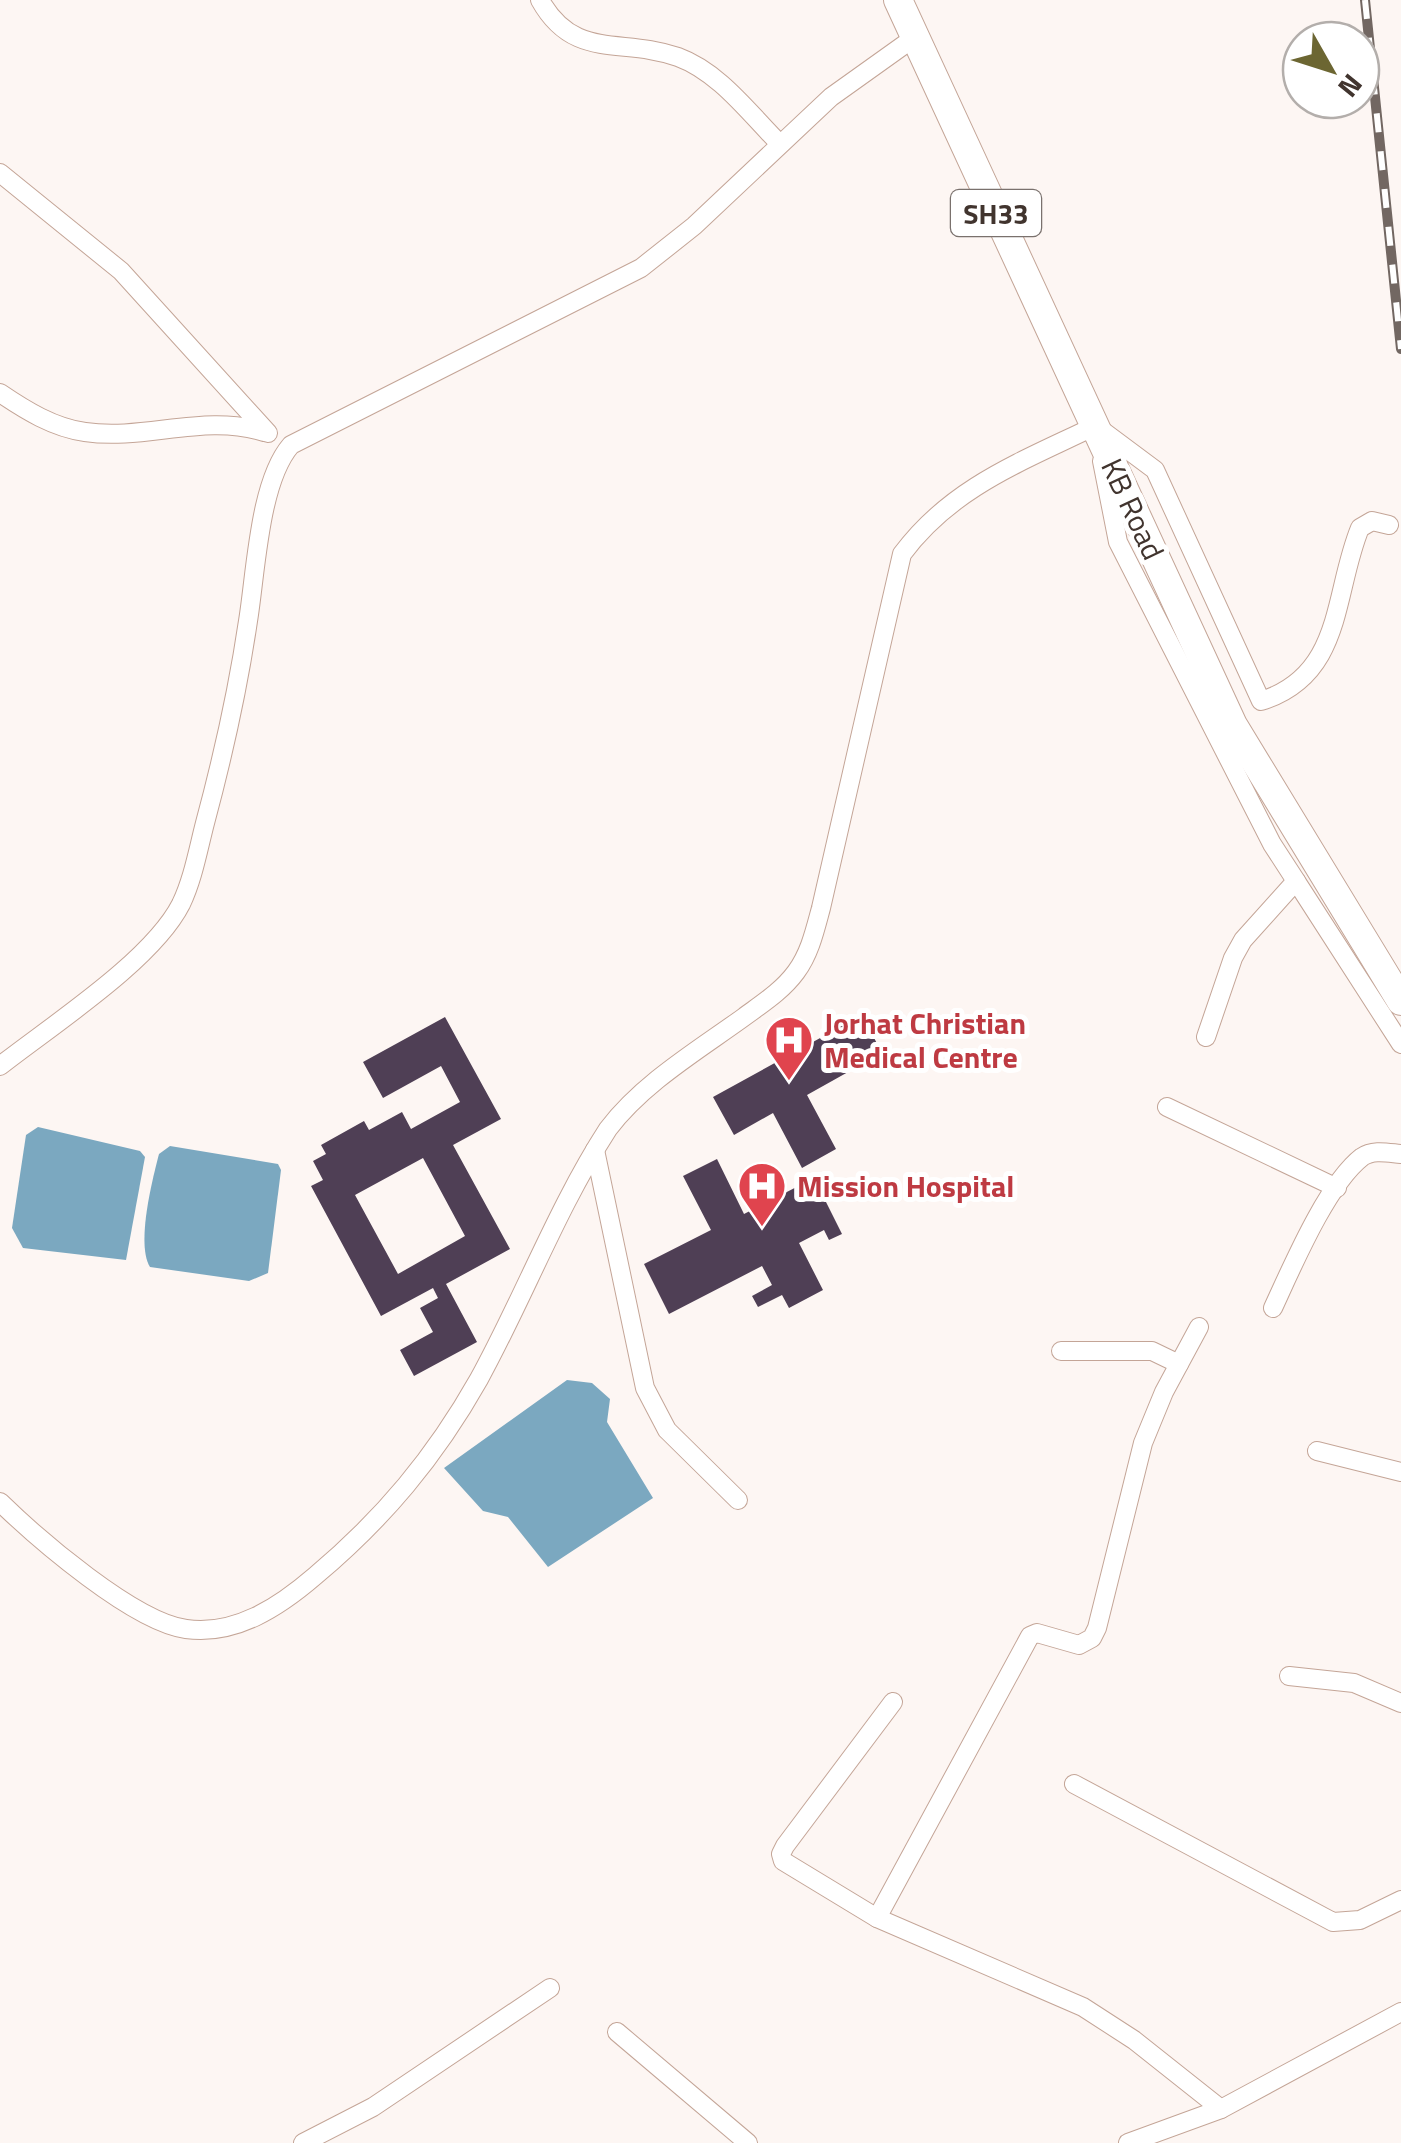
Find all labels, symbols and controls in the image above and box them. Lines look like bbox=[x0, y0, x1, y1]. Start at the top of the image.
north arrow bbox=[1281, 20, 1381, 120]
text: N bbox=[1328, 65, 1374, 107]
road number: SH33 bbox=[951, 190, 1041, 236]
street label: KB Road bbox=[1090, 451, 1176, 567]
place label: Jorhat Christian Medical Centre bbox=[824, 1000, 1026, 1080]
hospital icon: Jorhat Christian Medical Centre bbox=[763, 1014, 815, 1082]
hospital icon: Mission Hospital bbox=[736, 1160, 788, 1228]
place label: Mission Hospital bbox=[797, 1163, 1014, 1209]

